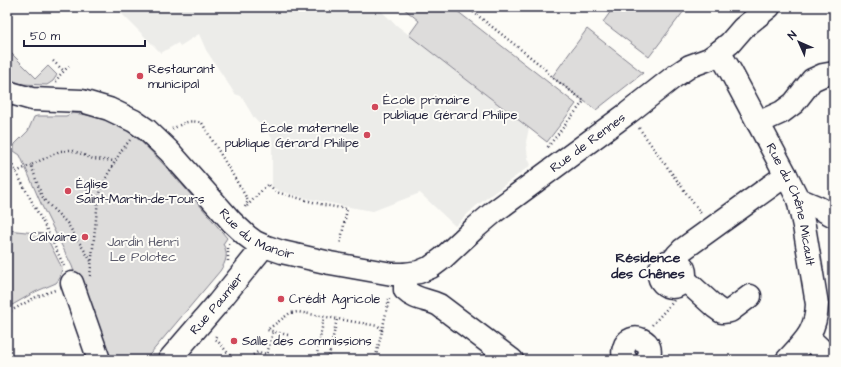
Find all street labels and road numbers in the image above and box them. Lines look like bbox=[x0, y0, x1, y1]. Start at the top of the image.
street label: Rue de Rennes bbox=[546, 108, 630, 177]
street label: Rue du Chêne Micault bbox=[762, 140, 820, 268]
street label: Rue du Manoir bbox=[215, 204, 296, 263]
street label: Rue Paumier bbox=[186, 269, 248, 339]

